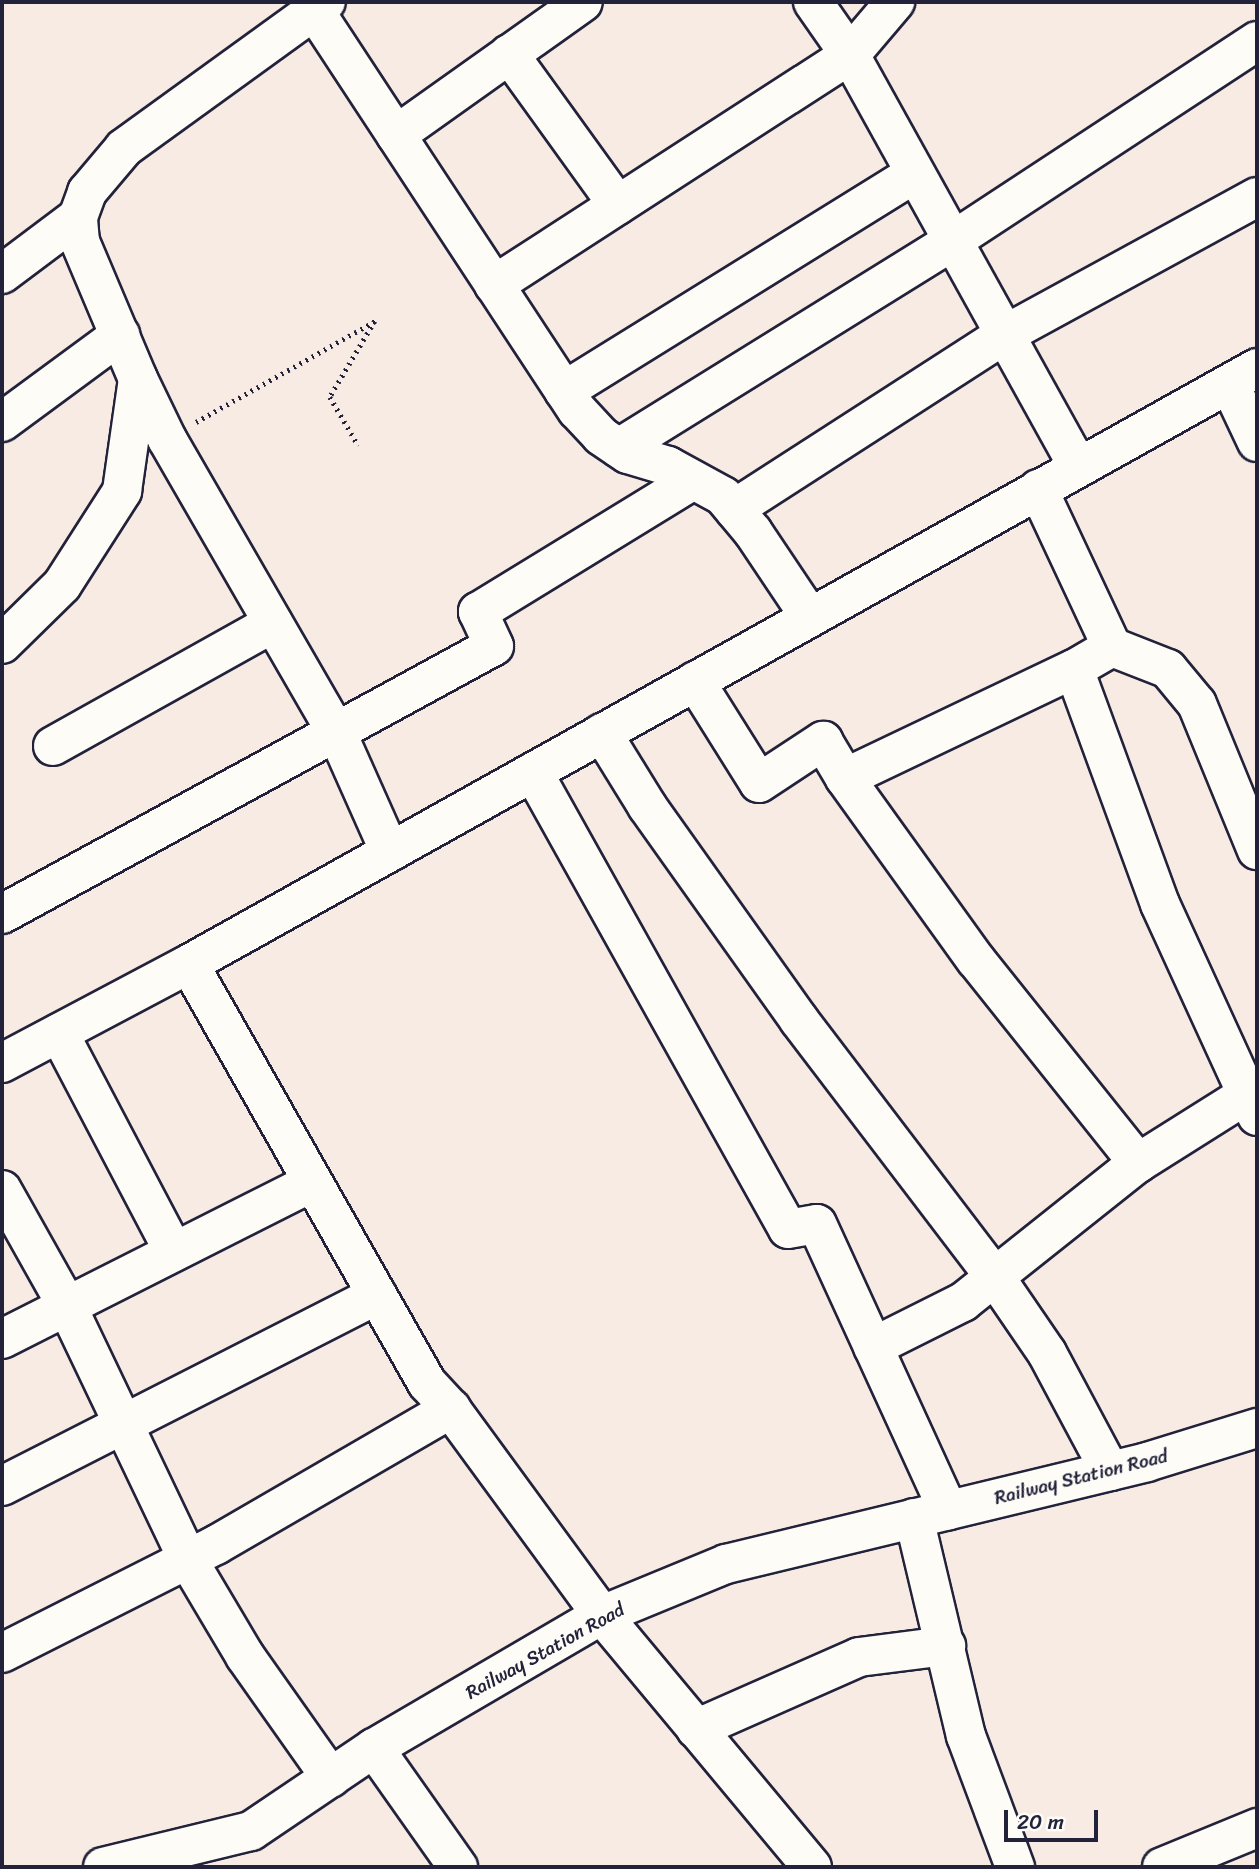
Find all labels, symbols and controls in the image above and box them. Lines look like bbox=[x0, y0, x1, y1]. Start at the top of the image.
street label: Railway Station Road bbox=[992, 1444, 1170, 1510]
street label: Railway Station Road bbox=[462, 1598, 628, 1704]
scale bar bbox=[1007, 1796, 1102, 1840]
text: 20 m bbox=[1017, 1803, 1064, 1841]

